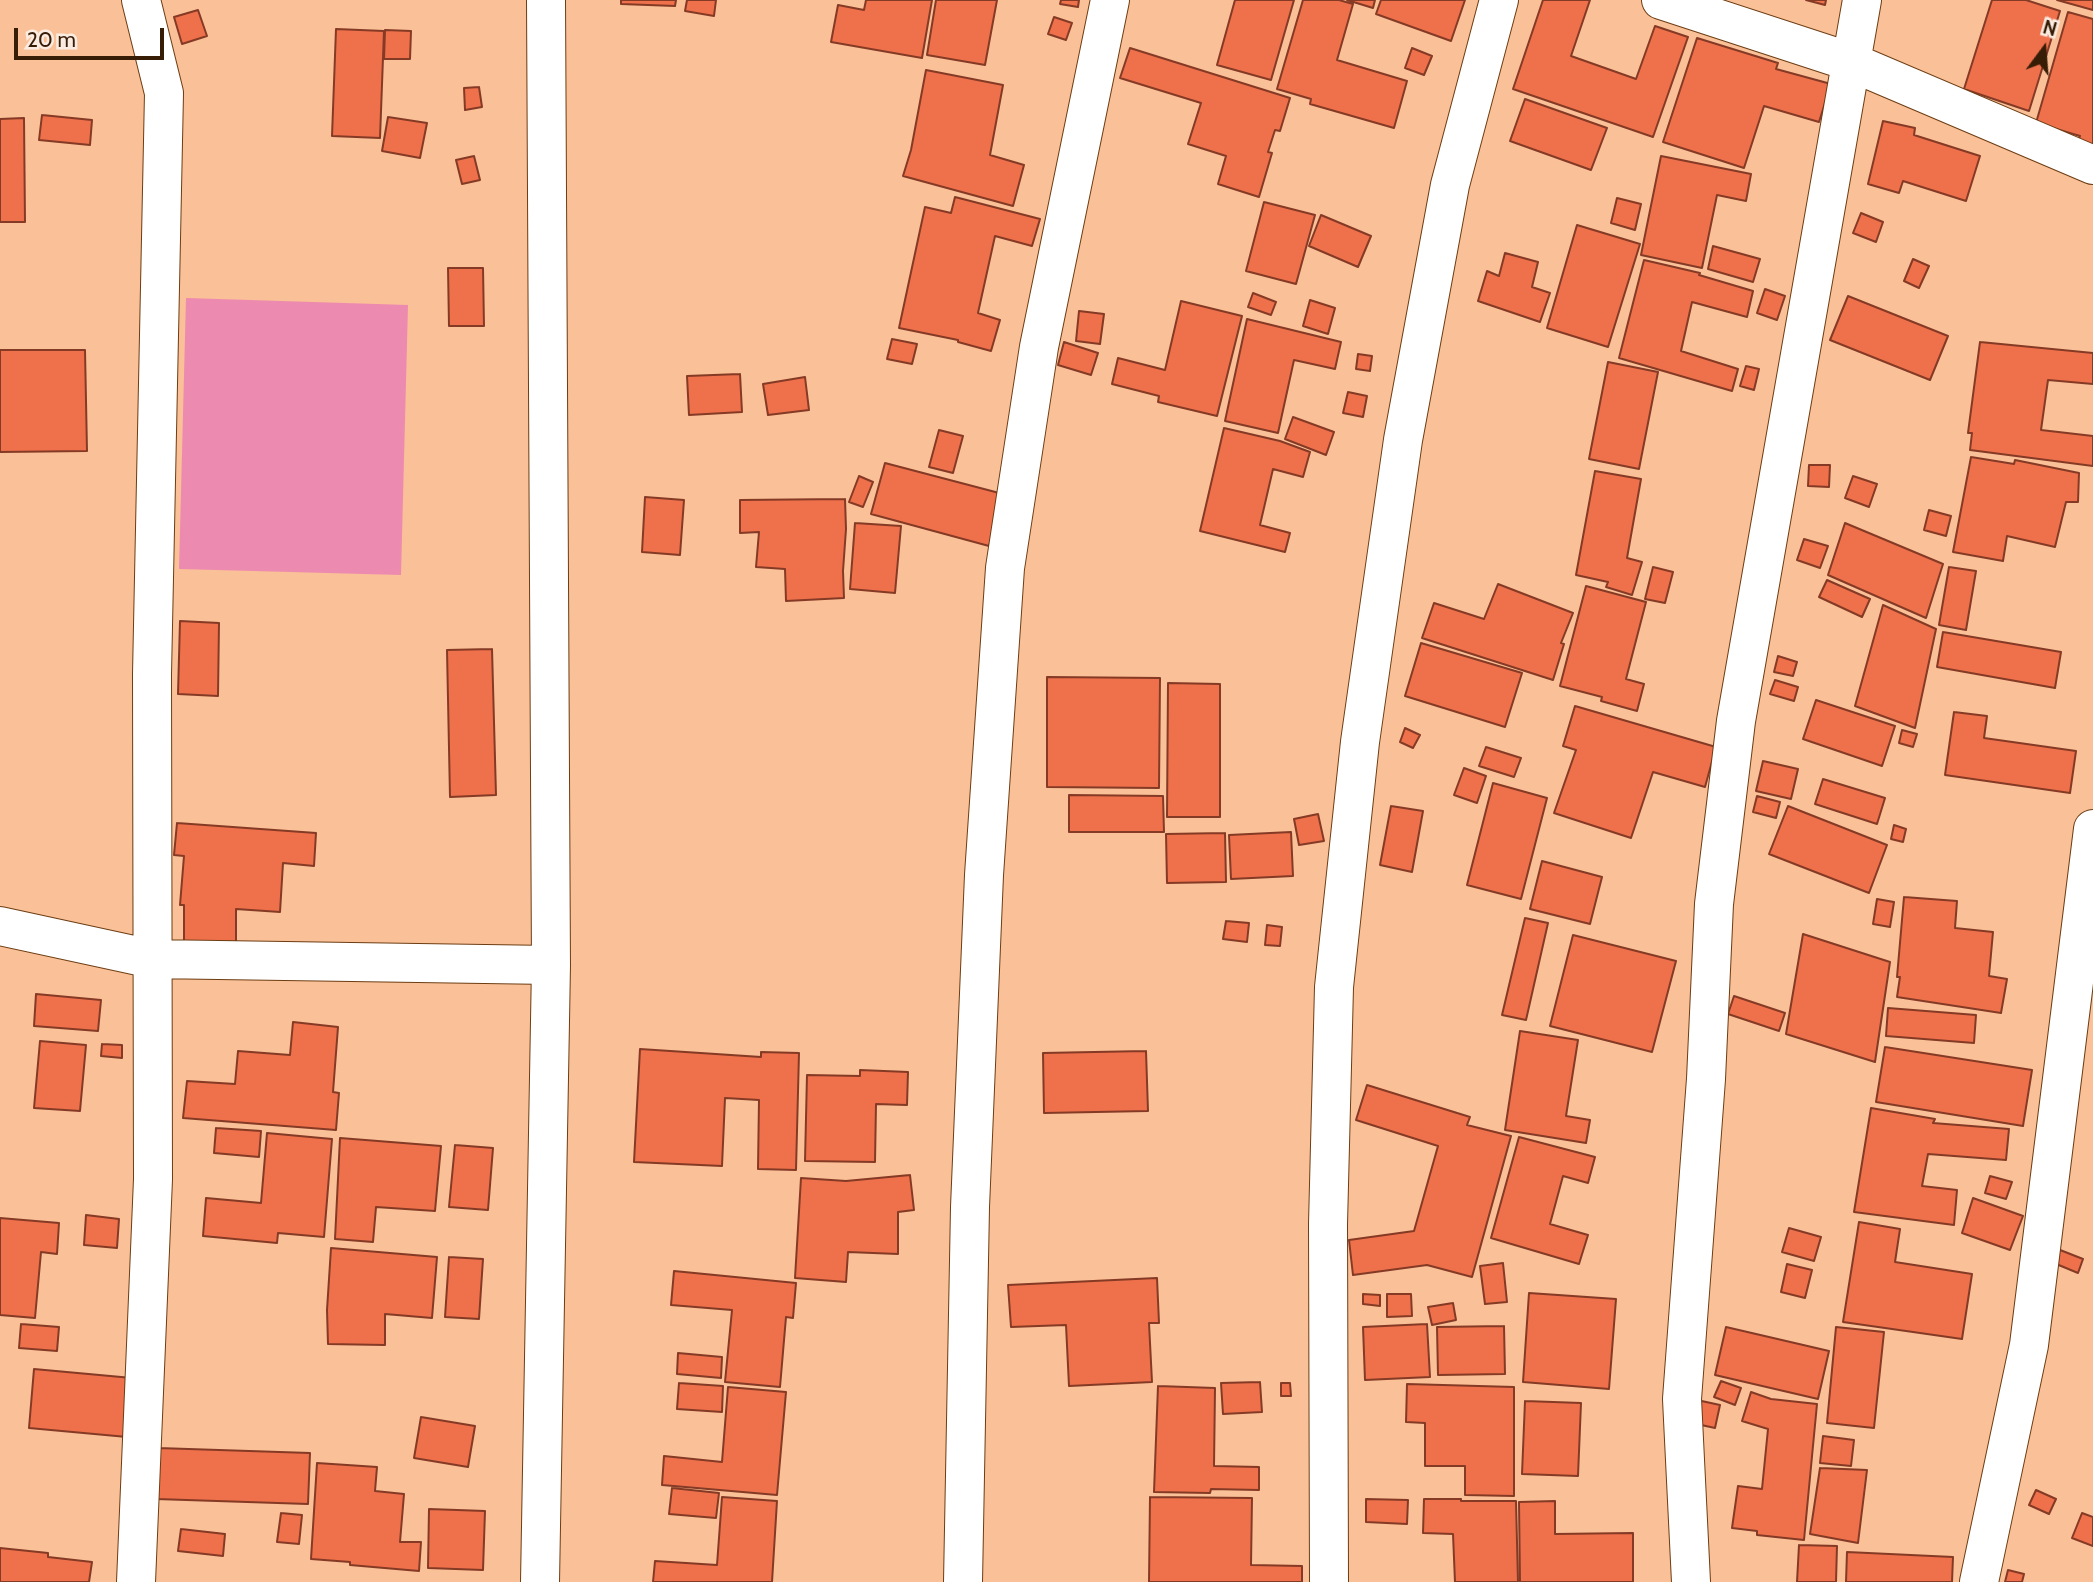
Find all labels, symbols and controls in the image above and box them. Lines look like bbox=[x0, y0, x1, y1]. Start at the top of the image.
scale bar bbox=[18, 14, 168, 58]
north arrow bbox=[2009, 14, 2079, 84]
text: N bbox=[2040, 15, 2060, 41]
text: 20 m bbox=[27, 27, 76, 52]

